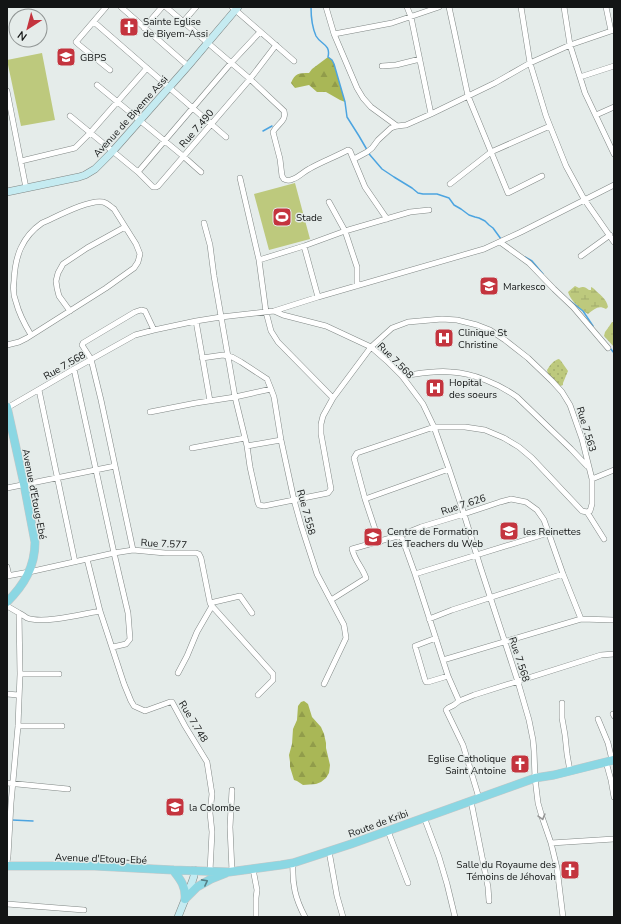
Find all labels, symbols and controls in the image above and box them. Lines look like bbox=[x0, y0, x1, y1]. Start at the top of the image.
north arrow bbox=[8, 8, 48, 48]
place label: Sainte Eglise de Biyem-Assi bbox=[143, 15, 208, 41]
church icon: Sainte Eglise de Biyem-Assi bbox=[118, 16, 140, 38]
text: N bbox=[15, 27, 30, 44]
school or university icon: GBPS bbox=[55, 46, 77, 68]
place label: GBPS bbox=[80, 51, 107, 65]
street label: Avenue de Biyeme Assi bbox=[90, 73, 171, 161]
street label: Rue 7.490 bbox=[176, 107, 217, 151]
sports icon: Stade bbox=[271, 206, 293, 228]
place label: Stade bbox=[296, 211, 322, 225]
school or university icon: Markesco bbox=[478, 275, 500, 297]
place label: Markesco bbox=[503, 280, 546, 294]
place label: Clinique St Christine bbox=[458, 326, 507, 352]
hospital icon: Clinique St Christine bbox=[433, 327, 455, 349]
street label: Rue 7.568 bbox=[374, 339, 417, 382]
street label: Rue 7.568 bbox=[41, 348, 88, 384]
place label: Hopital des soeurs bbox=[449, 376, 497, 402]
hospital icon: Hopital des soeurs bbox=[424, 377, 446, 399]
street label: Rue 7.563 bbox=[573, 405, 600, 454]
street label: Avenue d'Etoug-Ebé bbox=[18, 448, 50, 541]
street label: Rue 7.558 bbox=[293, 488, 319, 537]
street label: Rue 7.626 bbox=[439, 491, 488, 519]
school or university icon: les Reinettes bbox=[498, 520, 520, 542]
place label: Centre de Formation Les Teachers du Web bbox=[387, 525, 483, 551]
place label: les Reinettes bbox=[523, 525, 581, 539]
school or university icon: Centre de Formation Les Teachers du Web bbox=[362, 526, 384, 548]
street label: Rue 7.577 bbox=[140, 536, 188, 552]
street label: Rue 7.568 bbox=[505, 635, 533, 684]
street label: Rue 7.748 bbox=[175, 698, 211, 745]
place label: Eglise Catholique Saint Antoine bbox=[428, 752, 506, 778]
church icon: Eglise Catholique Saint Antoine bbox=[509, 753, 531, 775]
school or university icon: la Colombe bbox=[164, 796, 186, 818]
place label: la Colombe bbox=[189, 801, 240, 815]
street label: Route de Kribi bbox=[346, 807, 410, 841]
one-way arrow bbox=[537, 813, 546, 820]
street label: Avenue d'Etoug-Ebé bbox=[55, 850, 147, 868]
place label: Salle du Royaume des Témoins de Jéhovah bbox=[456, 858, 556, 884]
church icon: Salle du Royaume des Témoins de Jéhovah bbox=[559, 859, 581, 881]
one-way arrow bbox=[201, 880, 208, 887]

